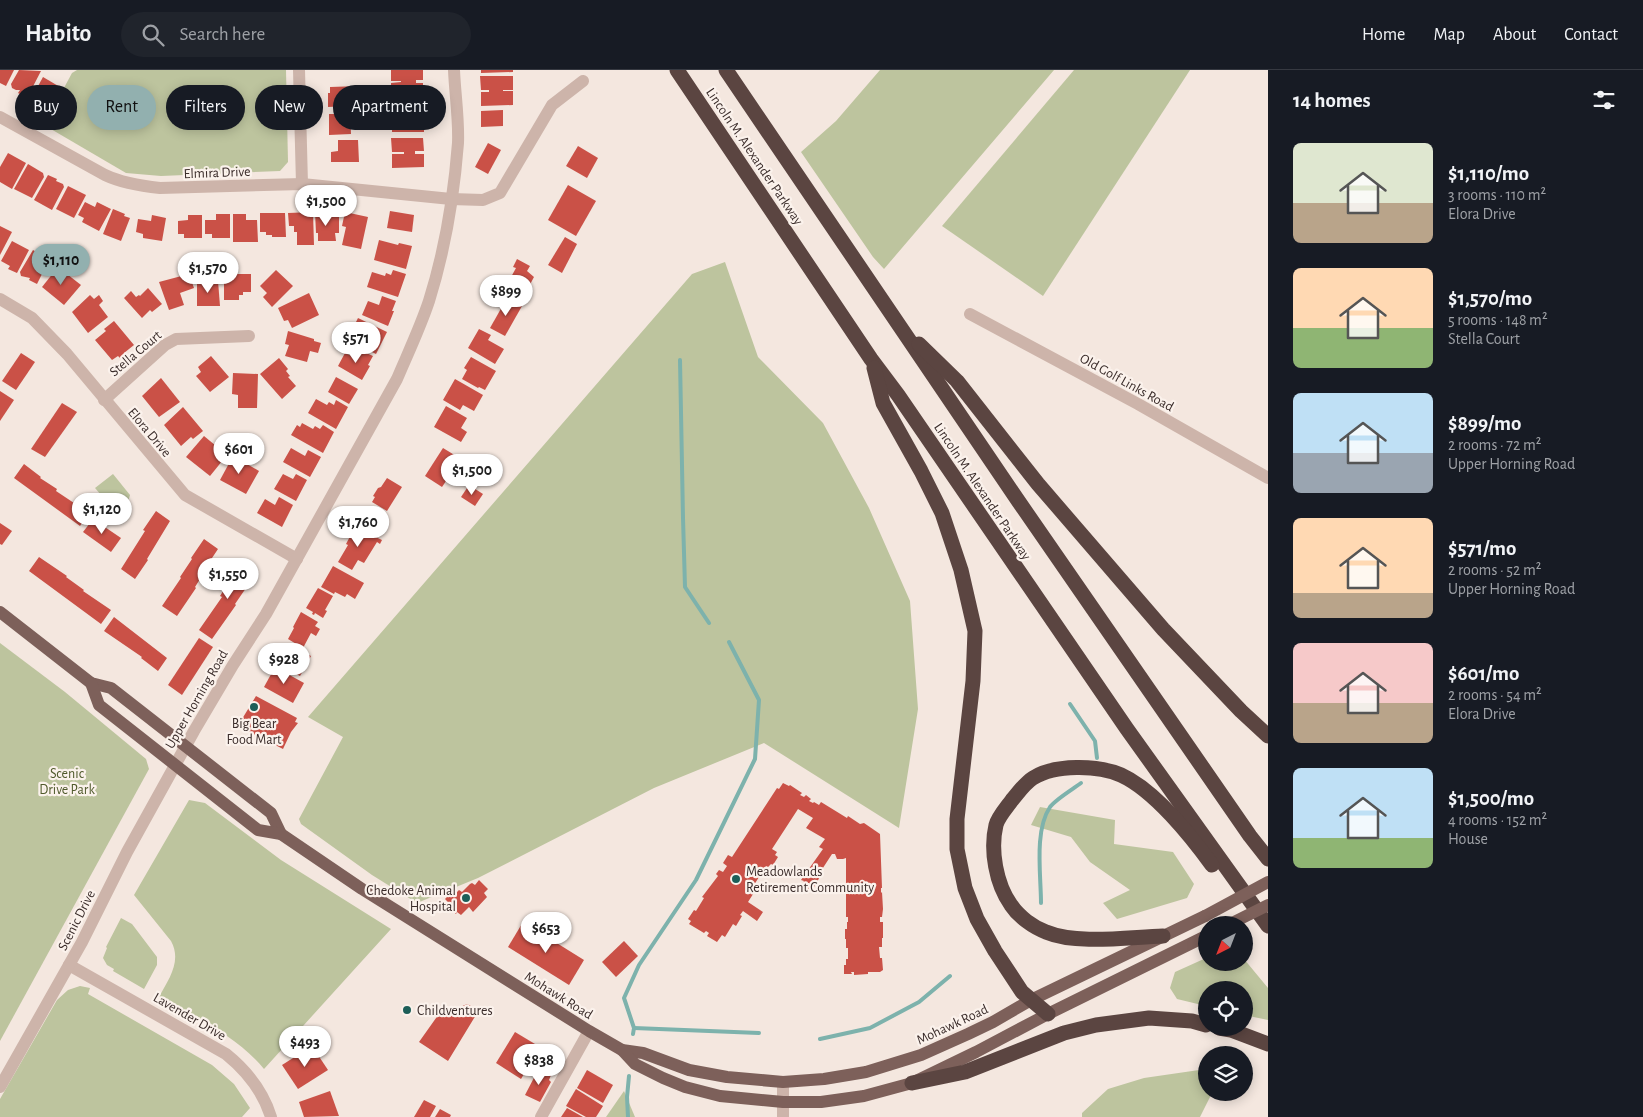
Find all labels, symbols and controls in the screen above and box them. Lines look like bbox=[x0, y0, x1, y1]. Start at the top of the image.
search box bbox=[121, 12, 471, 57]
icon: search bbox=[139, 21, 167, 49]
text: Habito bbox=[25, 22, 91, 46]
text: Search here bbox=[179, 25, 265, 44]
text: Home bbox=[1362, 26, 1405, 44]
text: Map bbox=[1433, 26, 1465, 44]
text: About bbox=[1493, 26, 1536, 44]
text: Contact bbox=[1564, 26, 1618, 44]
chip: Buy bbox=[15, 85, 77, 130]
chip: Rent bbox=[87, 85, 156, 130]
chip: Filters bbox=[166, 85, 245, 130]
chip: New bbox=[255, 85, 323, 130]
chip: Apartment bbox=[333, 85, 446, 130]
street label: Lincoln M. Alexander Parkway bbox=[703, 86, 805, 228]
icon: filters bbox=[1590, 86, 1618, 114]
text: 14 homes bbox=[1293, 90, 1371, 111]
icon: home bbox=[1333, 163, 1393, 223]
text: $1,110/mo bbox=[1448, 163, 1529, 184]
street label: Elmira Drive bbox=[183, 165, 251, 181]
pin: $1,500 bbox=[285, 184, 367, 227]
text: 3 rooms · 110 m² bbox=[1448, 187, 1546, 203]
text: $1,500 bbox=[306, 193, 346, 209]
text: Elora Drive bbox=[1448, 206, 1516, 222]
pin: $1,110 bbox=[20, 244, 102, 286]
text: $1,110 bbox=[43, 252, 79, 268]
pin: $1,570 bbox=[167, 252, 249, 294]
text: $1,570 bbox=[189, 260, 227, 276]
pin: $899 bbox=[476, 274, 536, 317]
text: $899 bbox=[491, 283, 521, 299]
icon: home bbox=[1333, 288, 1393, 348]
text: $1,570/mo bbox=[1448, 288, 1532, 309]
text: 5 rooms · 148 m² bbox=[1448, 312, 1548, 328]
pin: $571 bbox=[326, 322, 386, 364]
street label: Stella Court bbox=[107, 328, 165, 379]
text: $571 bbox=[343, 330, 369, 346]
text: Stella Court bbox=[1448, 331, 1520, 347]
street label: Old Golf Links Road bbox=[1077, 351, 1176, 414]
street label: Elora Drive bbox=[125, 405, 174, 460]
icon: home bbox=[1333, 413, 1393, 473]
text: $899/mo bbox=[1448, 413, 1521, 434]
street label: Lincoln M. Alexander Parkway bbox=[931, 421, 1033, 563]
pin: $601 bbox=[209, 432, 269, 475]
text: 2 rooms · 72 m² bbox=[1448, 437, 1541, 453]
text: $601 bbox=[224, 441, 254, 457]
pin: $1,500 bbox=[431, 454, 513, 496]
text: Upper Horning Road bbox=[1448, 456, 1575, 472]
text: $1,500 bbox=[452, 462, 492, 478]
pin: $1,120 bbox=[61, 492, 143, 535]
text: $1,120 bbox=[83, 501, 121, 517]
pin: $1,760 bbox=[317, 506, 399, 548]
text: $1,760 bbox=[338, 514, 378, 530]
icon: home bbox=[1333, 538, 1393, 598]
text: $571/mo bbox=[1448, 538, 1516, 559]
pin: $1,550 bbox=[187, 558, 269, 600]
text: 2 rooms · 52 m² bbox=[1448, 562, 1541, 578]
text: $1,550 bbox=[209, 566, 247, 582]
text: Upper Horning Road bbox=[1448, 581, 1575, 597]
pin: $928 bbox=[254, 642, 314, 685]
street label: Upper Horning Road bbox=[163, 648, 231, 751]
text: $928 bbox=[269, 651, 299, 667]
icon: home bbox=[1333, 663, 1393, 723]
text: $601/mo bbox=[1448, 663, 1519, 684]
text: 2 rooms · 54 m² bbox=[1448, 687, 1542, 703]
marker: Big Bear Food Mart bbox=[248, 701, 260, 713]
text: Elora Drive bbox=[1448, 706, 1516, 722]
place label: Big Bear Food Mart bbox=[226, 717, 282, 747]
park label: Scenic Drive Park bbox=[39, 767, 95, 797]
icon: home bbox=[1333, 788, 1393, 848]
text: $1,500/mo bbox=[1448, 788, 1534, 809]
text: 4 rooms · 152 m² bbox=[1448, 812, 1547, 828]
text: House bbox=[1448, 831, 1488, 847]
place label: Meadowlands Retirement Community bbox=[746, 865, 874, 895]
marker: Meadowlands Retirement Community bbox=[730, 873, 742, 885]
place label: Chedoke Animal Hospital bbox=[366, 884, 456, 914]
street label: Scenic Drive bbox=[56, 888, 98, 953]
marker: Chedoke Animal Hospital bbox=[460, 892, 472, 904]
pin: $653 bbox=[516, 912, 576, 954]
north arrow bbox=[1198, 916, 1252, 971]
map controls bbox=[1198, 916, 1253, 1101]
text: $653 bbox=[532, 920, 560, 936]
street label: Mohawk Road bbox=[522, 969, 595, 1022]
button: locate bbox=[1198, 981, 1253, 1036]
street label: Lavender Drive bbox=[151, 991, 228, 1043]
street label: Mohawk Road bbox=[914, 1002, 990, 1048]
marker: Childventures bbox=[401, 1004, 413, 1016]
place label: Childventures bbox=[417, 1004, 493, 1018]
pin: $493 bbox=[275, 1026, 335, 1068]
text: $493 bbox=[290, 1034, 320, 1050]
pin: $838 bbox=[509, 1044, 569, 1086]
button: layers bbox=[1198, 1046, 1253, 1101]
text: $838 bbox=[524, 1052, 554, 1068]

